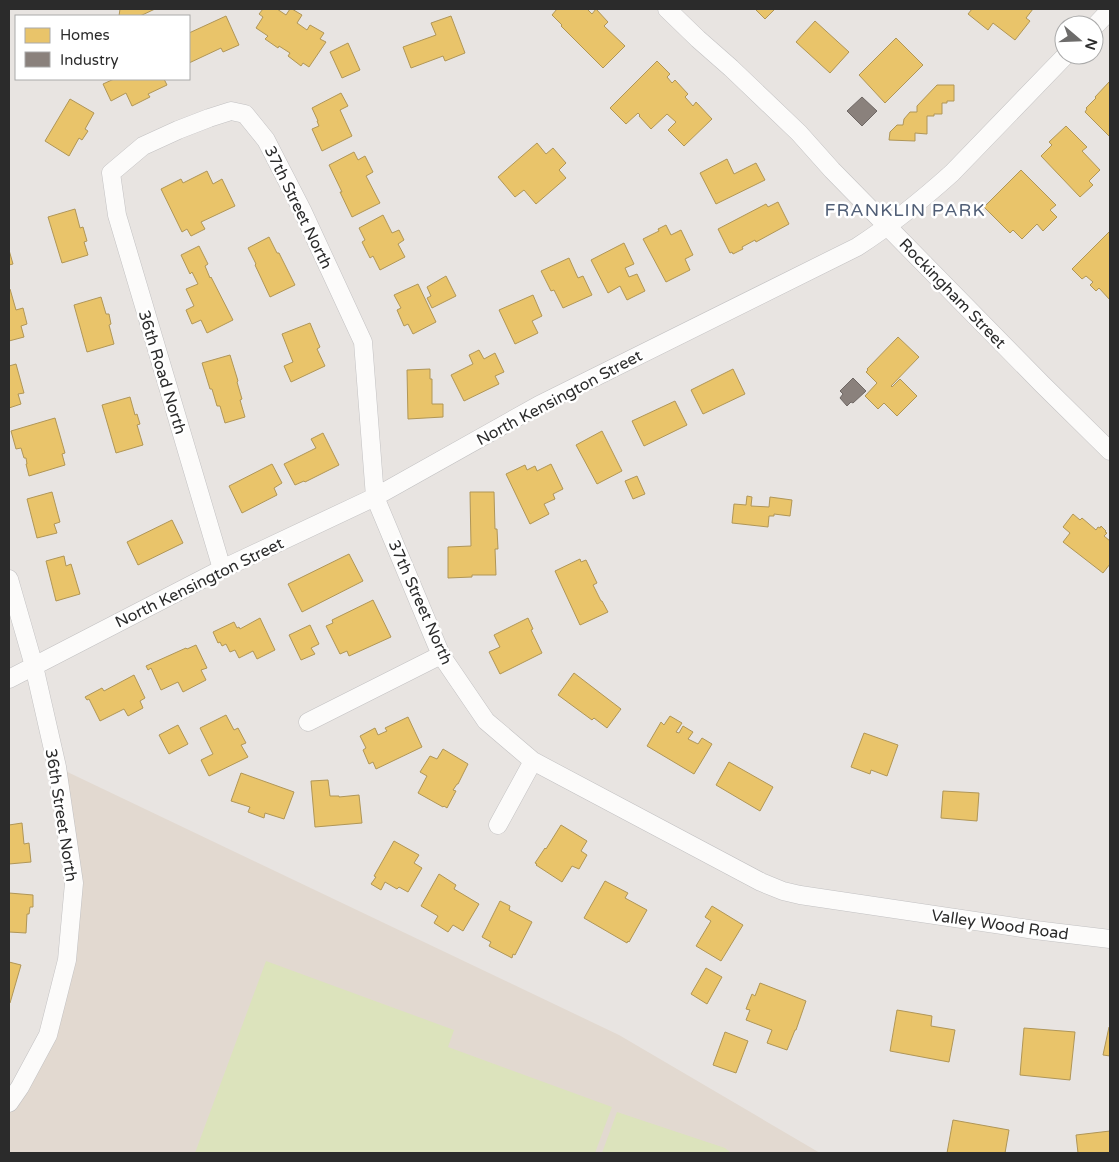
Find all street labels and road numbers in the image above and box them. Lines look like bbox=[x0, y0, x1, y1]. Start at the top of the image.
street label: 37th Street North bbox=[260, 143, 337, 272]
street label: Rockingham Street bbox=[895, 234, 1010, 353]
street label: 36th Road North bbox=[134, 308, 190, 437]
street label: North Kensington Street bbox=[473, 346, 646, 450]
street label: North Kensington Street bbox=[112, 533, 287, 632]
street label: 37th Street North bbox=[384, 537, 457, 668]
street label: 36th Street North bbox=[41, 747, 81, 883]
street label: Valley Wood Road bbox=[930, 905, 1070, 945]

